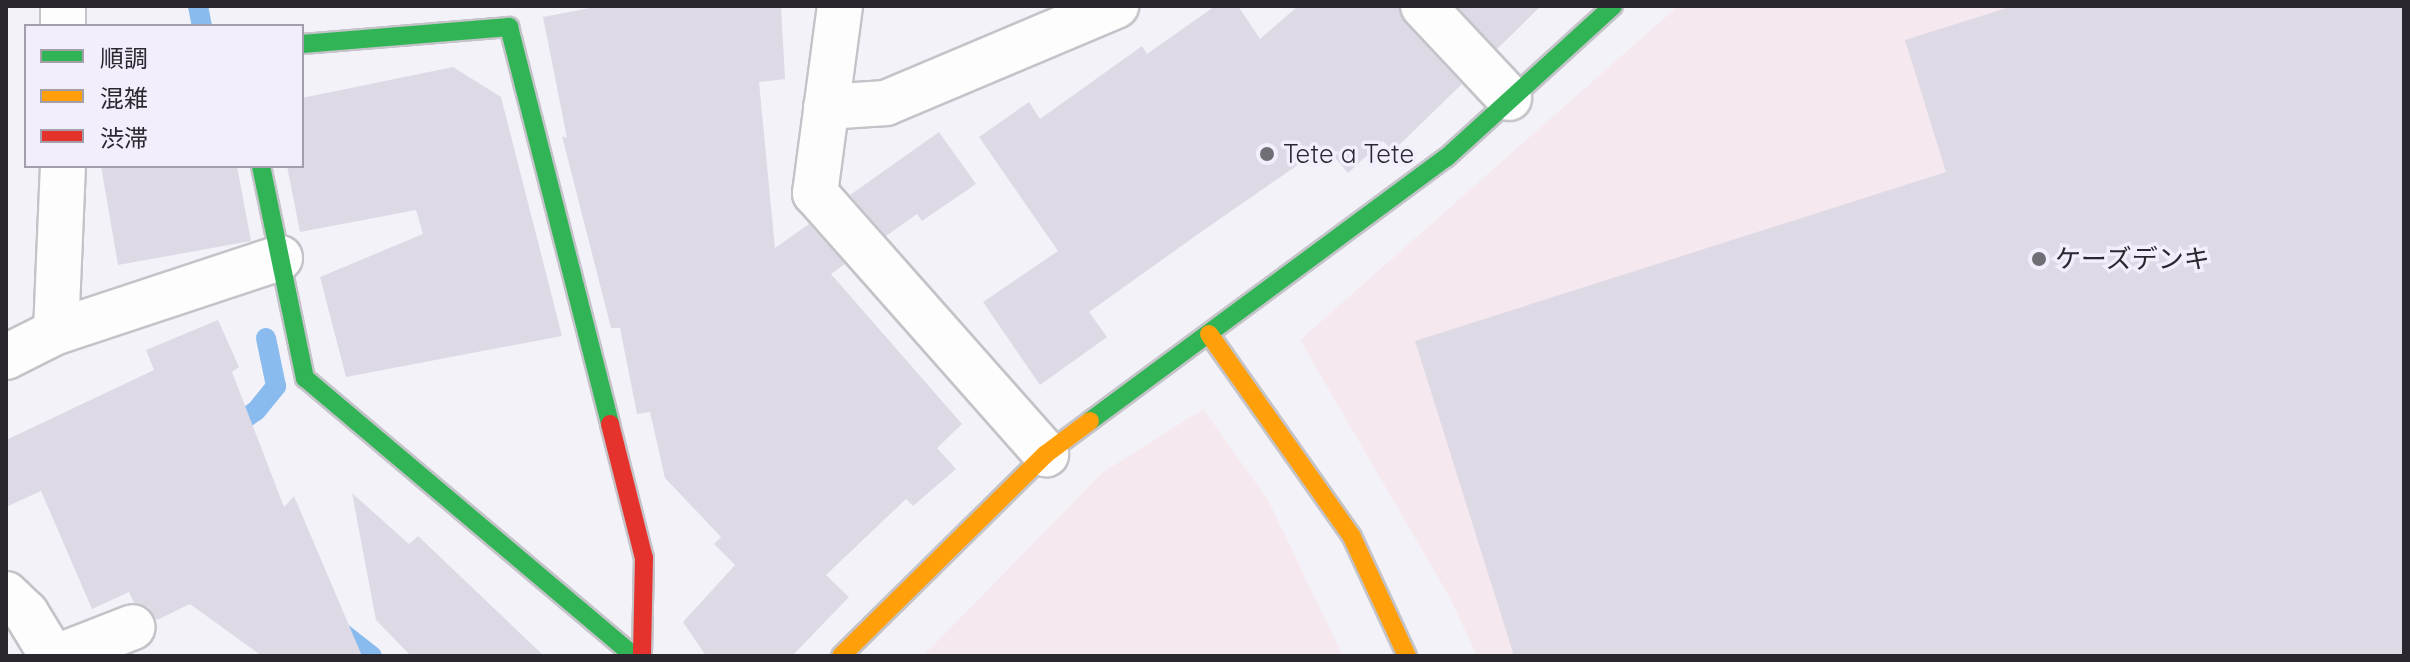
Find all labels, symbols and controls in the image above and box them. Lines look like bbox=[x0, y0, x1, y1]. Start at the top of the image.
legend bbox=[24, 24, 304, 168]
text: 順調 bbox=[100, 43, 148, 73]
text: 混雑 bbox=[100, 83, 148, 113]
text: 渋滞 bbox=[100, 123, 148, 153]
place label: Tete a Tete bbox=[1283, 138, 1414, 170]
marker: Tete a Tete bbox=[1258, 145, 1276, 163]
place label: ケーズデンキ bbox=[2055, 243, 2211, 275]
marker: ケーズデンキ bbox=[2030, 250, 2048, 268]

